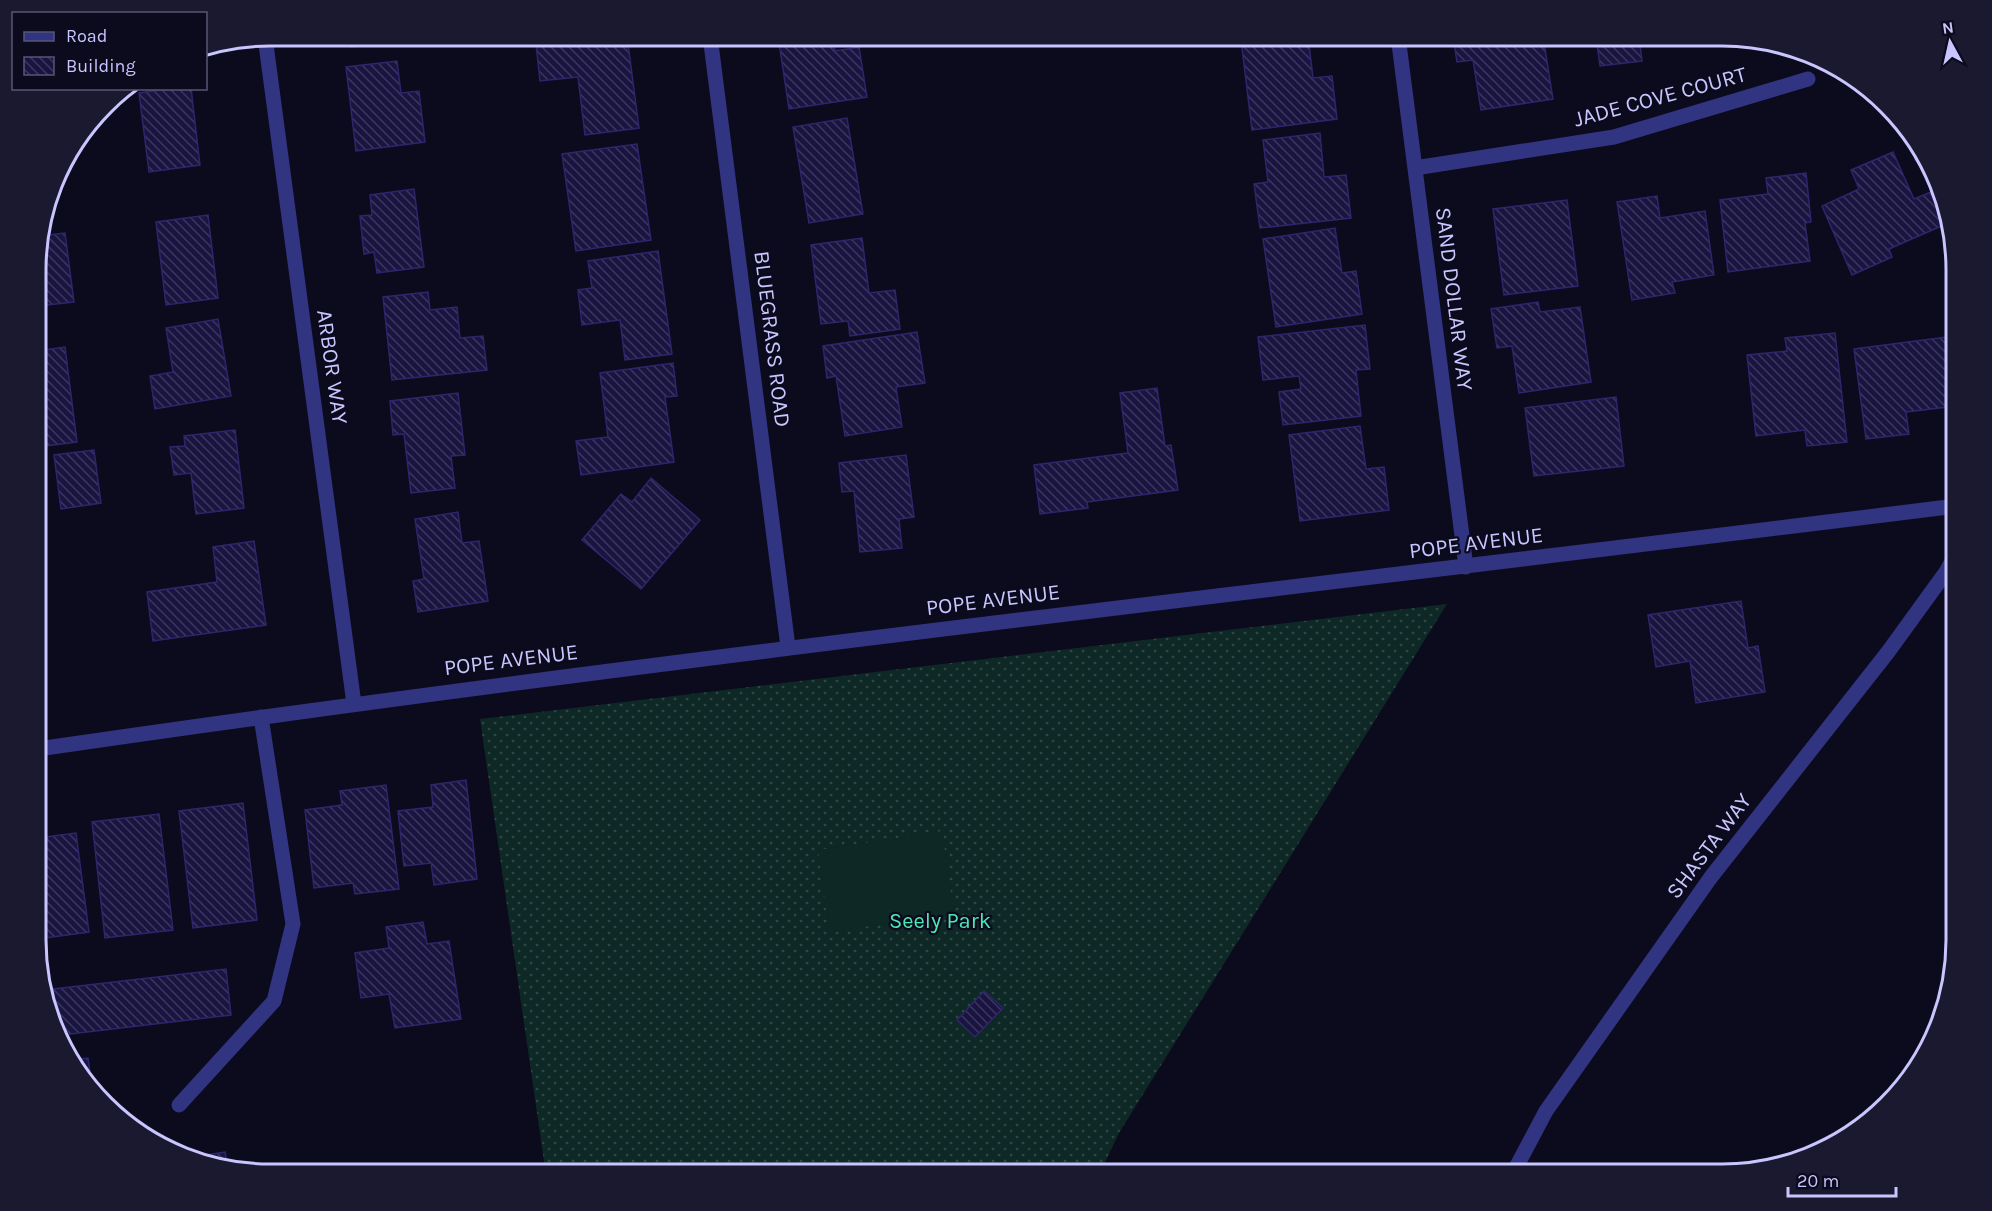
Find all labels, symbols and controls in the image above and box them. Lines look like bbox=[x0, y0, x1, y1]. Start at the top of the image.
legend bbox=[12, 12, 207, 90]
north arrow bbox=[1920, 12, 1980, 72]
text: N bbox=[1941, 17, 1955, 38]
text: Road bbox=[66, 25, 107, 47]
text: Building bbox=[66, 55, 136, 77]
street label: JADE COVE COURT bbox=[1571, 61, 1749, 133]
street label: SAND DOLLAR WAY bbox=[1430, 206, 1478, 392]
street label: BLUEGRASS ROAD bbox=[748, 249, 796, 429]
street label: ARBOR WAY bbox=[311, 308, 353, 426]
street label: POPE AVENUE bbox=[1408, 522, 1544, 564]
street label: POPE AVENUE bbox=[925, 579, 1061, 621]
street label: POPE AVENUE bbox=[443, 639, 579, 681]
street label: SHASTA WAY bbox=[1661, 788, 1757, 904]
park label: Seely Park bbox=[889, 908, 991, 934]
scale bar bbox=[1788, 1160, 1896, 1198]
text: 20 m bbox=[1797, 1170, 1839, 1192]

